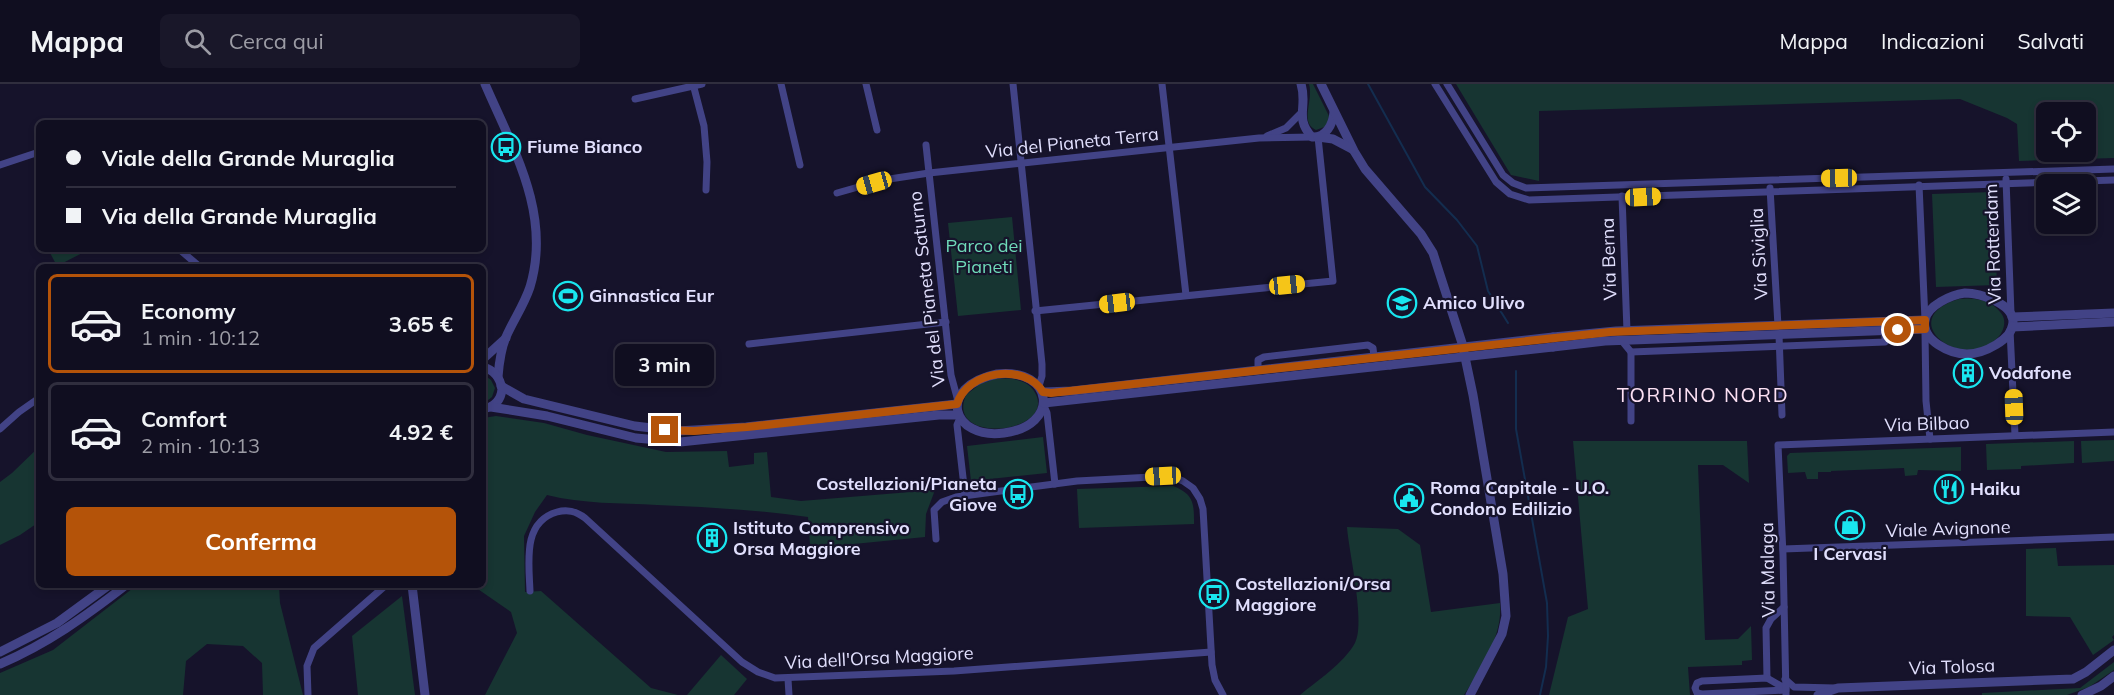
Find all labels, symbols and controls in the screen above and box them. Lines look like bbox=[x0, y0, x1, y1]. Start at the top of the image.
search box bbox=[160, 14, 580, 68]
text: Mappa bbox=[30, 24, 124, 59]
icon: search bbox=[181, 25, 214, 58]
text: Cerca qui bbox=[229, 27, 324, 55]
text: Mappa bbox=[1780, 28, 1848, 54]
text: Indicazioni bbox=[1881, 28, 1984, 54]
text: Salvati bbox=[2017, 28, 2084, 54]
map controls bbox=[2036, 102, 2096, 234]
button: locate bbox=[2036, 102, 2096, 162]
street label: Via del Pianeta Terra bbox=[984, 122, 1160, 163]
bus stop icon: Fiume Bianco bbox=[490, 131, 522, 163]
place label: Fiume Bianco bbox=[527, 135, 642, 158]
text: Viale della Grande Muraglia bbox=[102, 144, 395, 172]
car bbox=[854, 169, 894, 197]
car bbox=[1821, 169, 1857, 187]
button: layers bbox=[2036, 174, 2096, 234]
street label: Via Rotterdam bbox=[1979, 183, 2006, 305]
car bbox=[1625, 187, 1661, 207]
street label: Via del Pianeta Saturno bbox=[903, 190, 950, 388]
text: Via della Grande Muraglia bbox=[102, 202, 377, 230]
street label: Via Siviglia bbox=[1745, 208, 1772, 301]
street label: Via Berna bbox=[1596, 218, 1621, 301]
park label: Parco dei Pianeti bbox=[945, 234, 1023, 278]
car bbox=[1268, 274, 1306, 296]
sports icon: Ginnastica Eur bbox=[552, 280, 584, 312]
place label: Ginnastica Eur bbox=[589, 284, 715, 307]
school or university icon: Amico Ulivo bbox=[1386, 287, 1418, 319]
place label: Amico Ulivo bbox=[1423, 291, 1525, 314]
car bbox=[1098, 292, 1136, 314]
icon: car bbox=[69, 297, 123, 351]
text: Economy bbox=[141, 297, 236, 325]
text: 3.65 € bbox=[389, 310, 453, 338]
route start bbox=[1884, 316, 1911, 343]
text: 1 min · 10:12 bbox=[141, 325, 260, 350]
callout: 3 min bbox=[616, 343, 714, 385]
text: 3 min bbox=[638, 352, 691, 377]
building icon: Vodafone bbox=[1952, 357, 1984, 389]
place label: Vodafone bbox=[1988, 361, 2072, 384]
district label: TORRINO NORD bbox=[1617, 382, 1789, 407]
car bbox=[2004, 389, 2024, 425]
icon: car bbox=[69, 405, 123, 459]
text: Comfort bbox=[141, 405, 227, 433]
street label: Via Bilbao bbox=[1884, 411, 1970, 436]
route end bbox=[651, 416, 678, 443]
text: 4.92 € bbox=[389, 418, 453, 446]
text: 2 min · 10:13 bbox=[141, 433, 260, 458]
car bbox=[1145, 466, 1181, 486]
place label: Costellazioni/Pianeta Giove bbox=[816, 472, 997, 516]
restaurant icon: Haiku bbox=[1933, 473, 1965, 505]
place label: Roma Capitale - U.O. Condono Edilizio bbox=[1430, 476, 1609, 520]
place label: Haiku bbox=[1970, 477, 2020, 500]
bus stop icon: Costellazioni/Pianeta Giove bbox=[1002, 478, 1034, 510]
public building icon: Roma Capitale - U.O. Condono Edilizio bbox=[1393, 482, 1425, 514]
button: Conferma bbox=[66, 507, 456, 576]
shop icon: I Cervasi bbox=[1834, 509, 1866, 541]
street label: Viale Avignone bbox=[1885, 515, 2011, 542]
place label: Istituto Comprensivo Orsa Maggiore bbox=[733, 516, 910, 560]
building icon: Istituto Comprensivo Orsa Maggiore bbox=[696, 522, 728, 554]
street label: Via Malaga bbox=[1755, 522, 1780, 618]
place label: I Cervasi bbox=[1813, 542, 1887, 565]
place label: Costellazioni/Orsa Maggiore bbox=[1235, 572, 1391, 616]
bus stop icon: Costellazioni/Orsa Maggiore bbox=[1198, 578, 1230, 610]
street label: Via dell'Orsa Maggiore bbox=[784, 641, 974, 674]
street label: Via Tolosa bbox=[1908, 653, 1996, 680]

